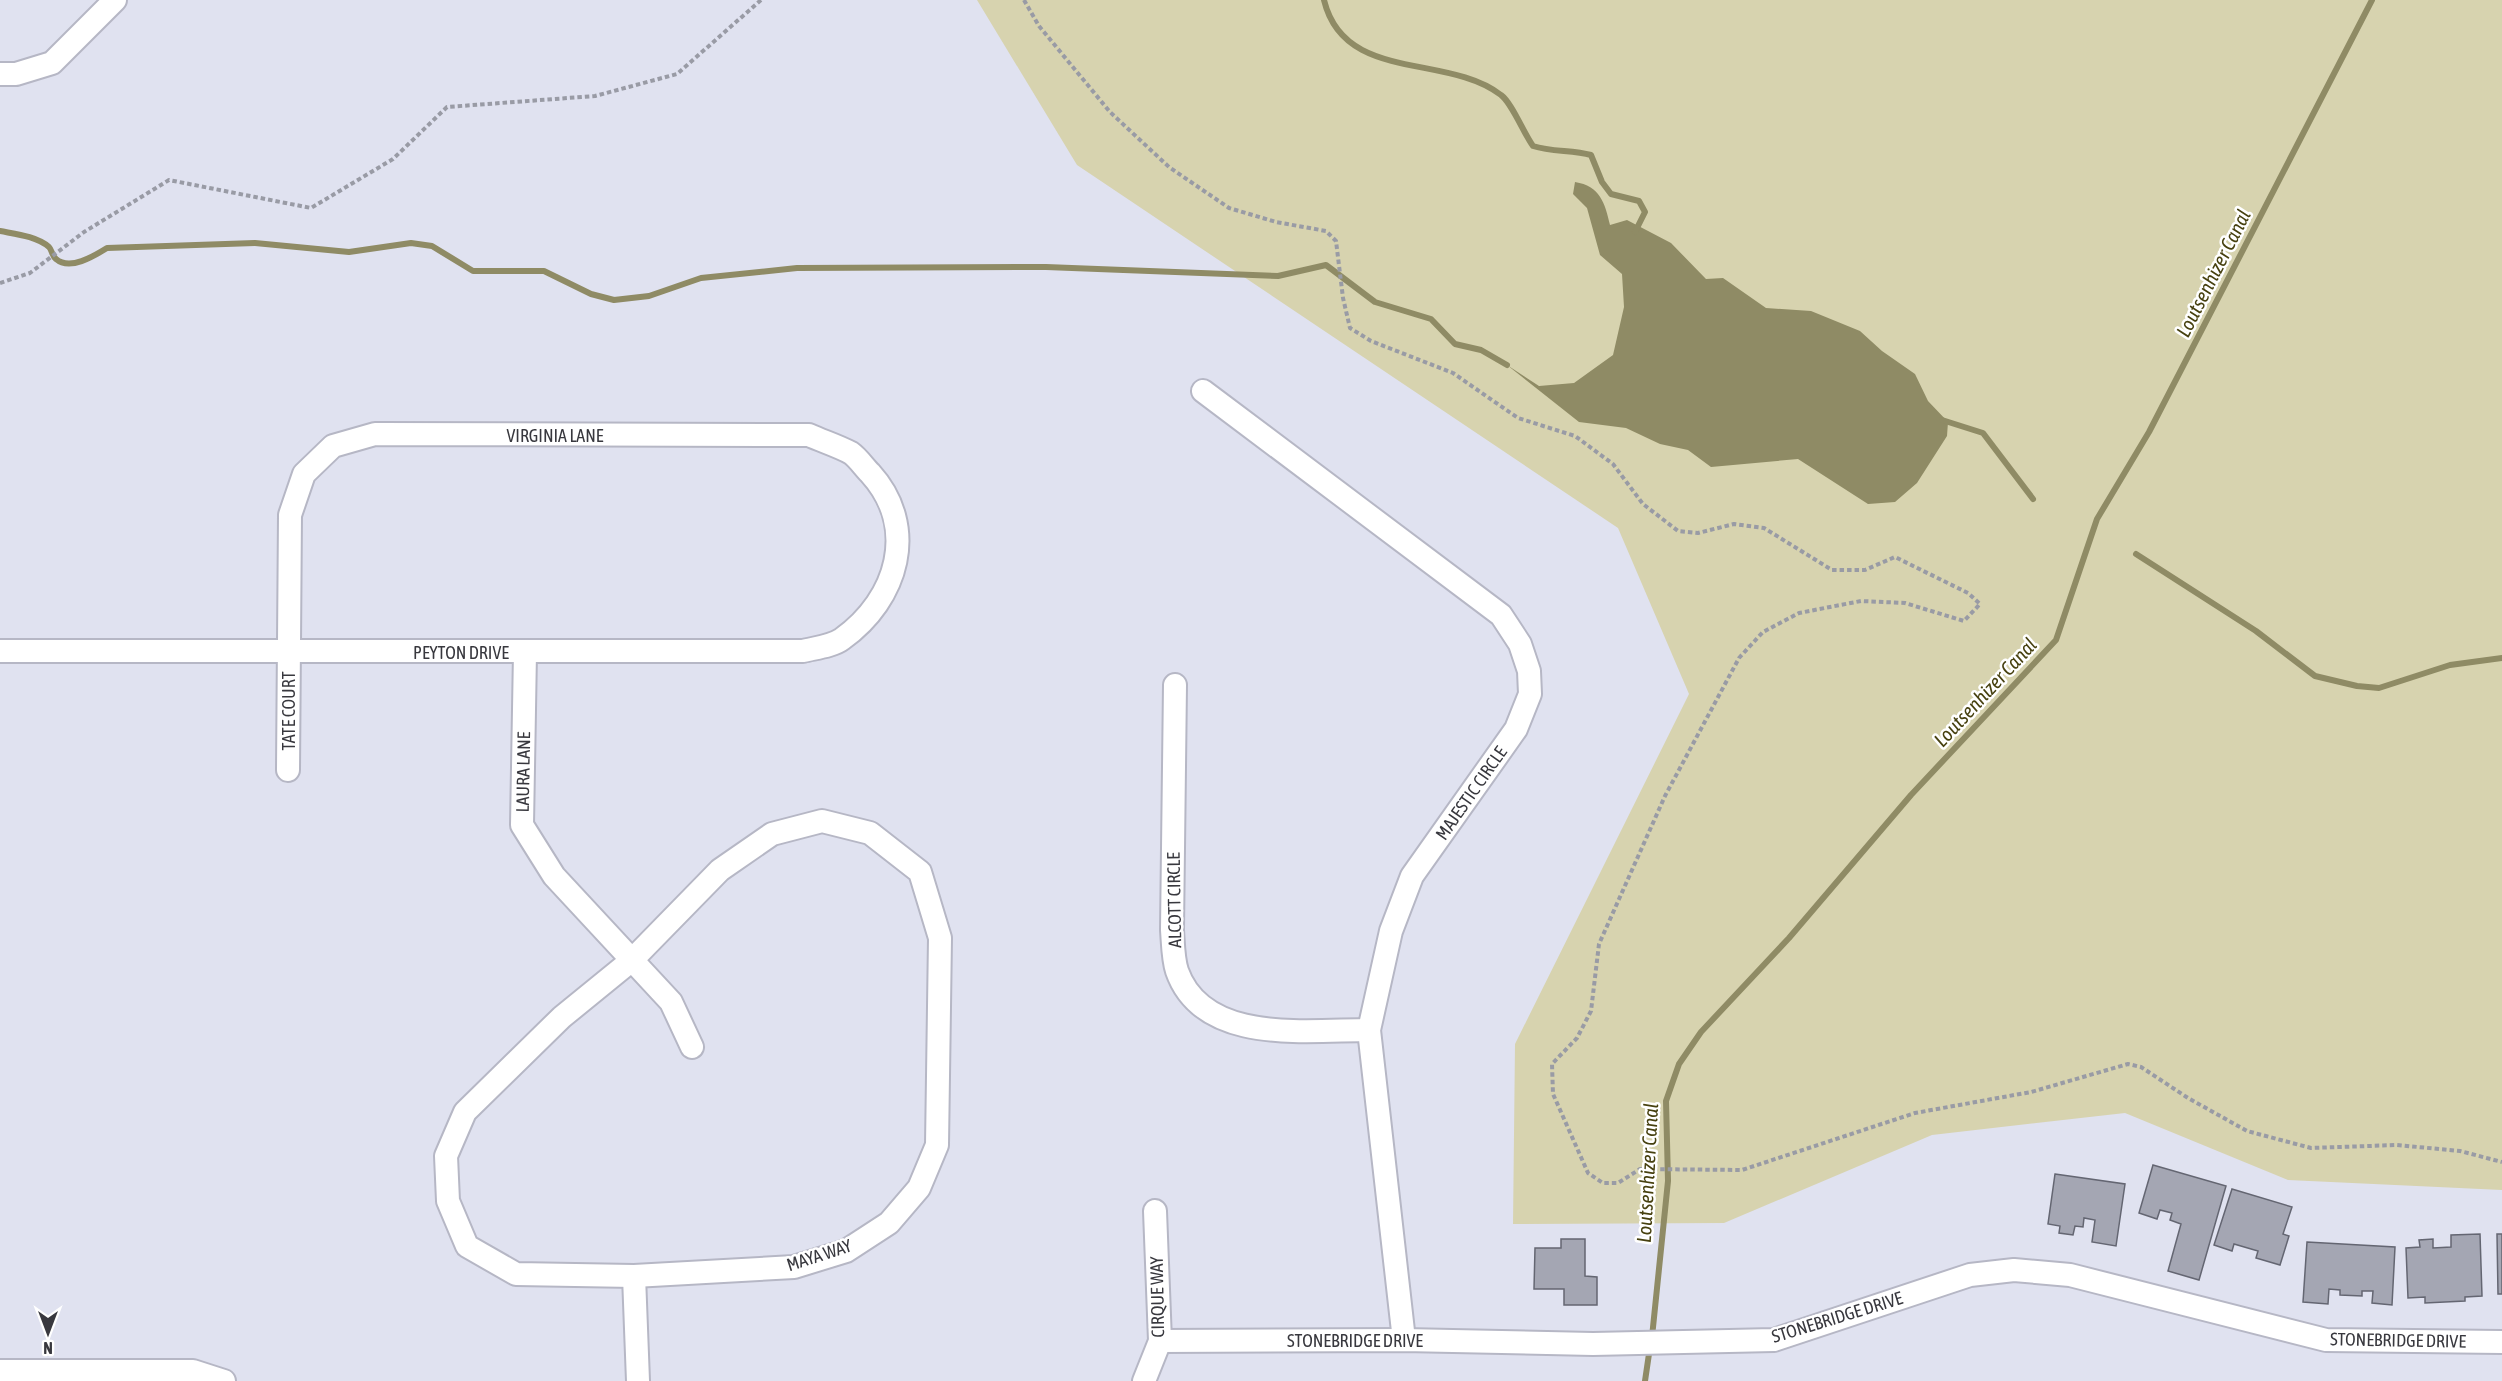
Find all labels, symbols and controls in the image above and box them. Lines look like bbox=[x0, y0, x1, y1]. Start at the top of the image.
water label: Loutsenhizer Canal bbox=[2171, 205, 2255, 341]
street label: VIRGINIA LANE bbox=[507, 425, 604, 446]
water label: Loutsenhizer Canal bbox=[1929, 633, 2041, 751]
street label: PEYTON DRIVE bbox=[413, 642, 509, 663]
street label: TATE COURT bbox=[278, 671, 299, 751]
street label: LAURA LANE bbox=[512, 731, 534, 813]
street label: MAJESTIC CIRCLE bbox=[1431, 742, 1511, 844]
street label: ALCOTT CIRCLE bbox=[1163, 852, 1185, 948]
water label: Loutsenhizer Canal bbox=[1632, 1102, 1662, 1244]
street label: MAYA WAY bbox=[784, 1235, 854, 1275]
street label: CIRQUE WAY bbox=[1146, 1256, 1168, 1338]
street label: STONEBRIDGE DRIVE bbox=[1769, 1287, 1905, 1347]
north arrow bbox=[18, 1303, 78, 1363]
street label: STONEBRIDGE DRIVE bbox=[2330, 1328, 2466, 1352]
street label: STONEBRIDGE DRIVE bbox=[1287, 1330, 1423, 1351]
text: N bbox=[43, 1339, 53, 1357]

